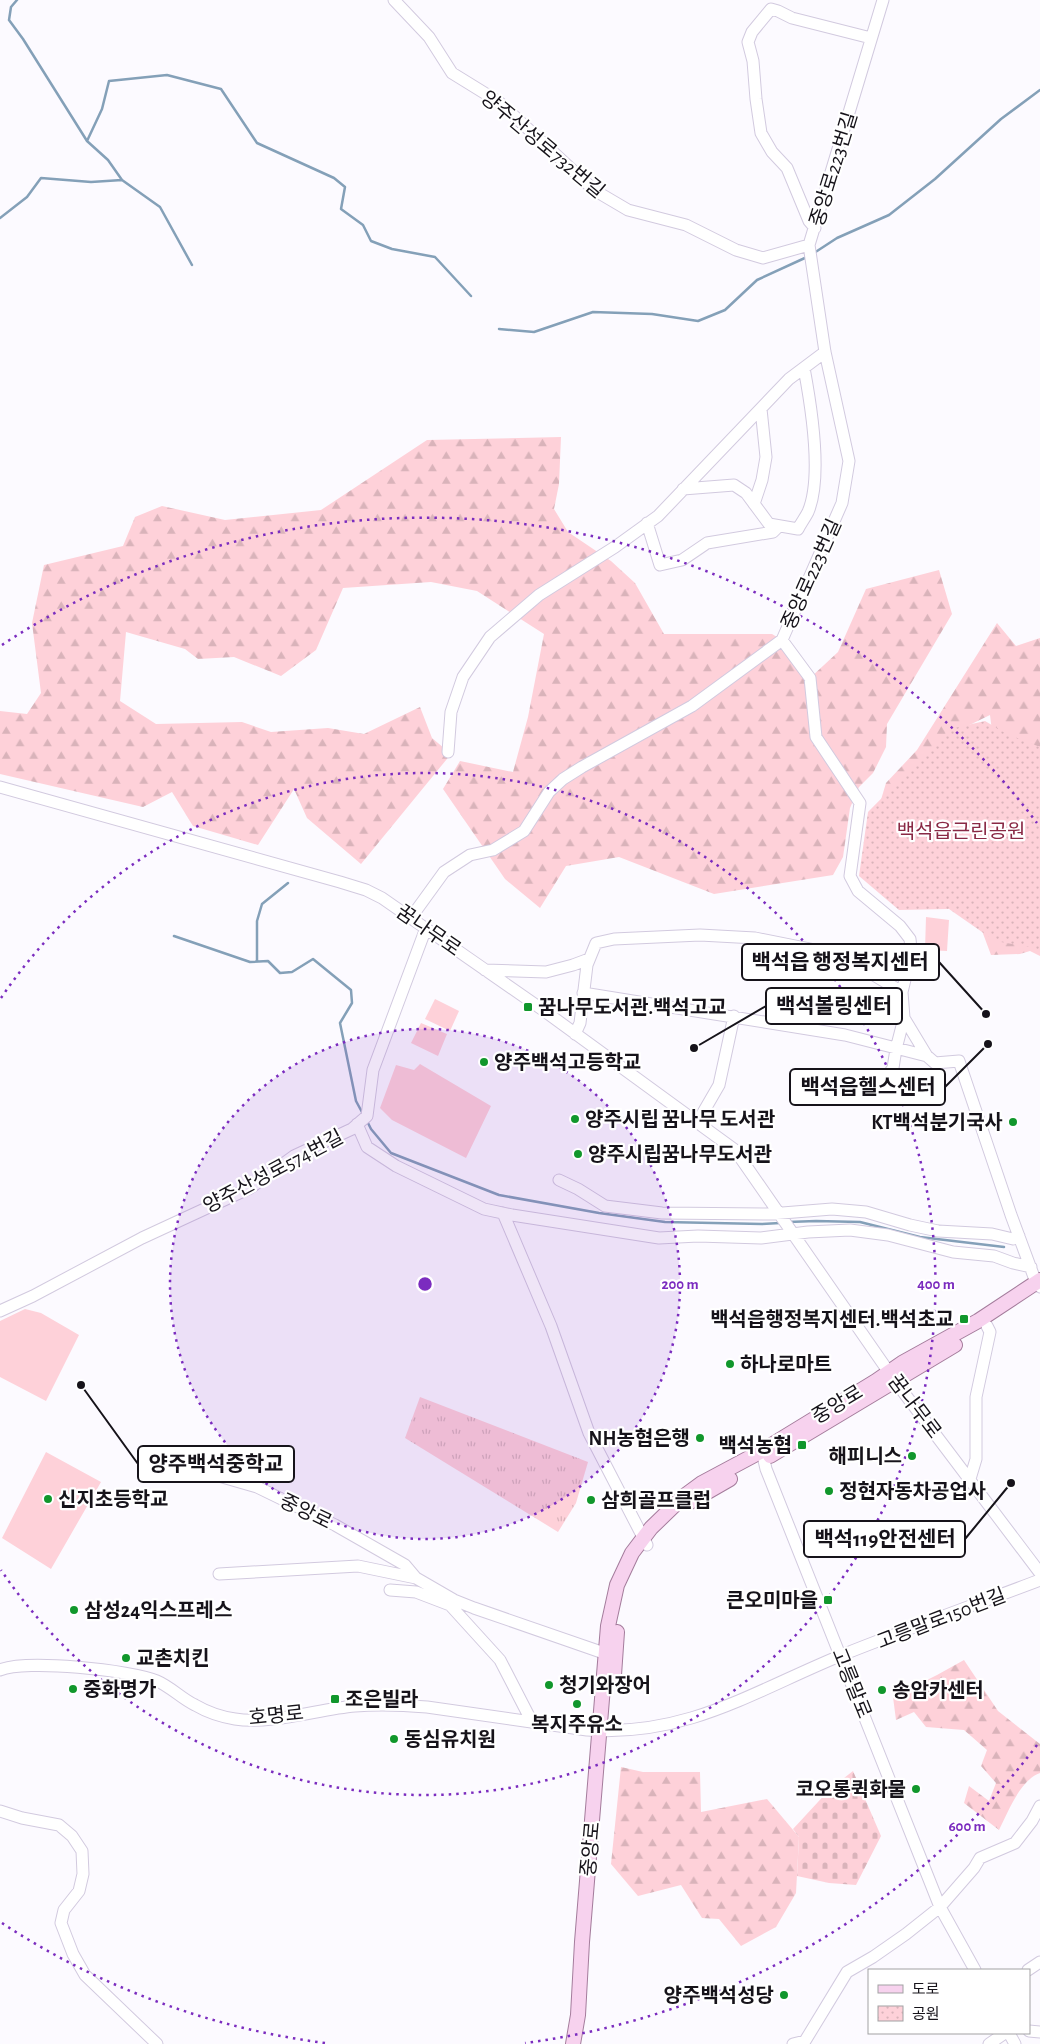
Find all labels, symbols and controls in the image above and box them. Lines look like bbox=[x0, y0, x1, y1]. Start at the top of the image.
street label: 양주산성로732번길 bbox=[477, 87, 609, 202]
street label: 중앙로223번길 bbox=[806, 109, 861, 229]
street label: 중앙로223번길 bbox=[778, 516, 845, 633]
park label: 백석읍근린공원 bbox=[897, 821, 1025, 842]
street label: 꿈나무로 bbox=[393, 901, 465, 960]
callout: 백석읍 행정복지센터 bbox=[742, 944, 939, 980]
text: 백석읍 행정복지센터 bbox=[751, 951, 929, 973]
callout: 백석볼링센터 bbox=[766, 988, 902, 1024]
text: 백석볼링센터 bbox=[776, 995, 892, 1017]
place label: 꿈나무도서관.백석고교 bbox=[538, 997, 727, 1018]
marker: 꿈나무도서관.백석고교 bbox=[522, 1001, 534, 1013]
place label: 양주백석고등학교 bbox=[494, 1052, 641, 1073]
marker: 양주백석고등학교 bbox=[478, 1056, 490, 1068]
callout: 백석읍헬스센터 bbox=[790, 1069, 945, 1105]
text: 백석읍헬스센터 bbox=[800, 1076, 936, 1098]
place label: 양주시립 꿈나무 도서관 bbox=[585, 1109, 776, 1130]
place label: KT백석분기국사 bbox=[871, 1112, 1003, 1133]
marker: 양주시립 꿈나무 도서관 bbox=[569, 1113, 581, 1125]
marker: KT백석분기국사 bbox=[1007, 1116, 1019, 1128]
street label: 양주산성로574번길 bbox=[200, 1126, 347, 1217]
place label: 양주시립꿈나무도서관 bbox=[588, 1144, 773, 1165]
marker: 양주시립꿈나무도서관 bbox=[572, 1148, 584, 1160]
centre of rings bbox=[416, 1275, 434, 1293]
text: 200 m bbox=[661, 1277, 699, 1292]
text: 400 m bbox=[917, 1277, 955, 1292]
place label: 백석읍행정복지센터.백석초교 bbox=[710, 1309, 954, 1330]
marker: 백석읍행정복지센터.백석초교 bbox=[958, 1313, 970, 1325]
place label: 하나로마트 bbox=[740, 1354, 832, 1375]
marker: 하나로마트 bbox=[724, 1358, 736, 1370]
street label: 꿈나무로 bbox=[884, 1371, 945, 1442]
street label: 중앙로 bbox=[808, 1381, 866, 1428]
place label: NH농협은행 bbox=[589, 1428, 690, 1449]
marker: NH농협은행 bbox=[694, 1432, 706, 1444]
place label: 백석농협 bbox=[718, 1435, 792, 1456]
marker: 백석농협 bbox=[796, 1439, 808, 1451]
callout: 양주백석중학교 bbox=[138, 1446, 294, 1482]
place label: 해피니스 bbox=[828, 1446, 902, 1467]
marker: 해피니스 bbox=[906, 1450, 918, 1462]
text: 양주백석중학교 bbox=[148, 1453, 284, 1475]
place label: 정현자동차공업사 bbox=[839, 1481, 986, 1502]
marker: 정현자동차공업사 bbox=[823, 1485, 835, 1497]
place label: 신지초등학교 bbox=[58, 1489, 168, 1510]
street label: 중앙로 bbox=[276, 1490, 335, 1533]
place label: 삼희골프클럽 bbox=[601, 1490, 711, 1511]
marker: 신지초등학교 bbox=[42, 1493, 54, 1505]
marker: 삼희골프클럽 bbox=[585, 1494, 597, 1506]
callout: 백석119안전센터 bbox=[804, 1521, 965, 1557]
text: 백석119안전센터 bbox=[814, 1528, 956, 1550]
street label: 고릉말로150번길 bbox=[874, 1584, 1009, 1653]
place label: 큰오미마을 bbox=[726, 1590, 818, 1611]
marker: 큰오미마을 bbox=[822, 1594, 834, 1606]
place label: 삼성24익스프레스 bbox=[84, 1600, 232, 1621]
marker: 삼성24익스프레스 bbox=[68, 1604, 80, 1616]
street label: 고릉말로 bbox=[828, 1645, 875, 1721]
place label: 교촌치킨 bbox=[136, 1648, 210, 1669]
marker: 교촌치킨 bbox=[120, 1652, 132, 1664]
place label: 청기와장어 bbox=[559, 1675, 651, 1696]
place label: 중화명가 bbox=[83, 1679, 157, 1700]
marker: 청기와장어 bbox=[543, 1679, 555, 1691]
place label: 송암카센터 bbox=[892, 1680, 984, 1701]
marker: 중화명가 bbox=[67, 1683, 79, 1695]
marker: 송암카센터 bbox=[876, 1684, 888, 1696]
place label: 조은빌라 bbox=[345, 1689, 419, 1710]
marker: 조은빌라 bbox=[329, 1693, 341, 1705]
marker: 복지주유소 bbox=[571, 1698, 583, 1710]
street label: 호명로 bbox=[248, 1702, 305, 1729]
place label: 복지주유소 bbox=[531, 1714, 623, 1735]
place label: 동심유치원 bbox=[404, 1729, 496, 1750]
marker: 동심유치원 bbox=[388, 1733, 400, 1745]
place label: 코오롱퀵화물 bbox=[796, 1779, 906, 1800]
marker: 코오롱퀵화물 bbox=[910, 1783, 922, 1795]
text: 600 m bbox=[948, 1819, 986, 1834]
street label: 중앙로 bbox=[578, 1821, 603, 1877]
legend bbox=[868, 1969, 1030, 2034]
text: 도로 bbox=[912, 1982, 940, 1997]
place label: 양주백석성당 bbox=[664, 1985, 774, 2006]
marker: 양주백석성당 bbox=[778, 1989, 790, 2001]
text: 공원 bbox=[912, 2006, 940, 2022]

